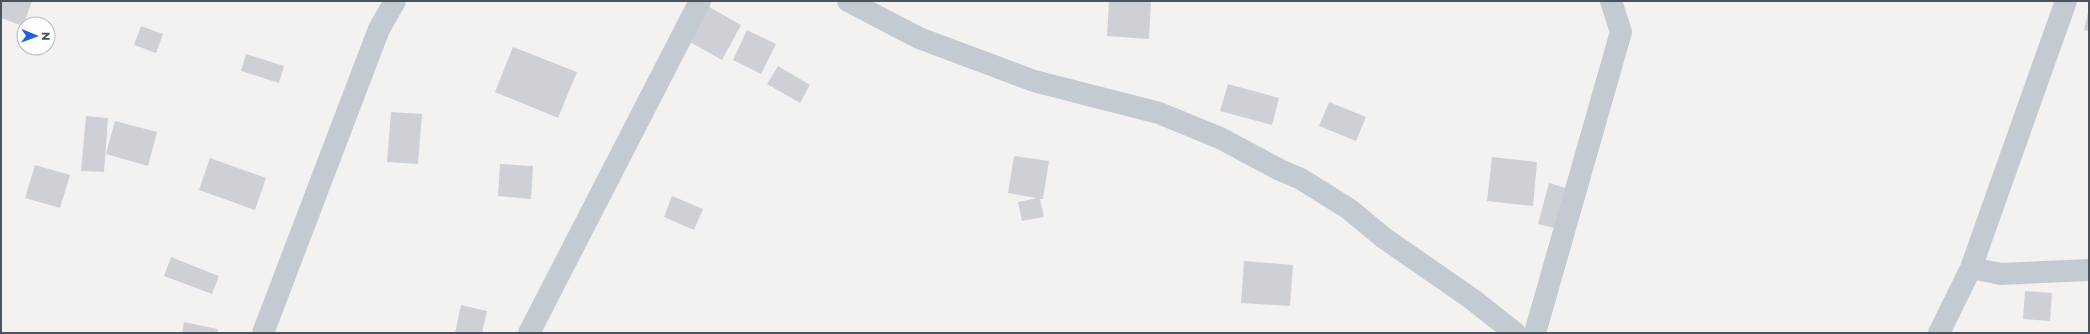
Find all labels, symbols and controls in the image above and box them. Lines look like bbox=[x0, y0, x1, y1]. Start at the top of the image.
north arrow bbox=[16, 16, 56, 56]
text: N bbox=[39, 32, 53, 41]

